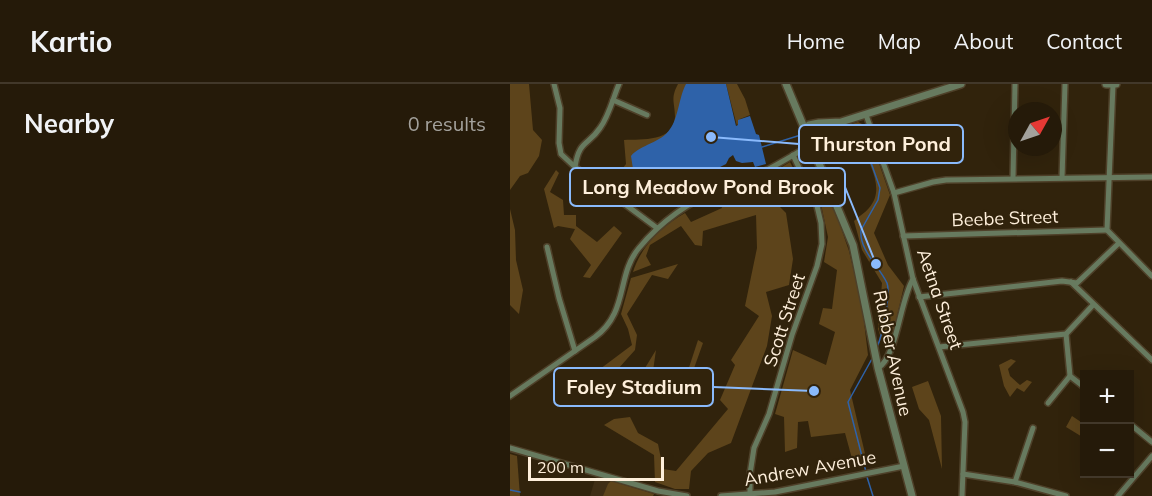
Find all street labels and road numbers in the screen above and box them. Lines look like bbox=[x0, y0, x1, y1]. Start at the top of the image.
street label: Beebe Street bbox=[951, 205, 1059, 231]
street label: Aetna Street bbox=[912, 246, 968, 352]
street label: Scott Street bbox=[758, 270, 810, 370]
street label: Rubber Avenue bbox=[868, 288, 918, 418]
street label: Andrew Avenue bbox=[742, 445, 878, 491]

